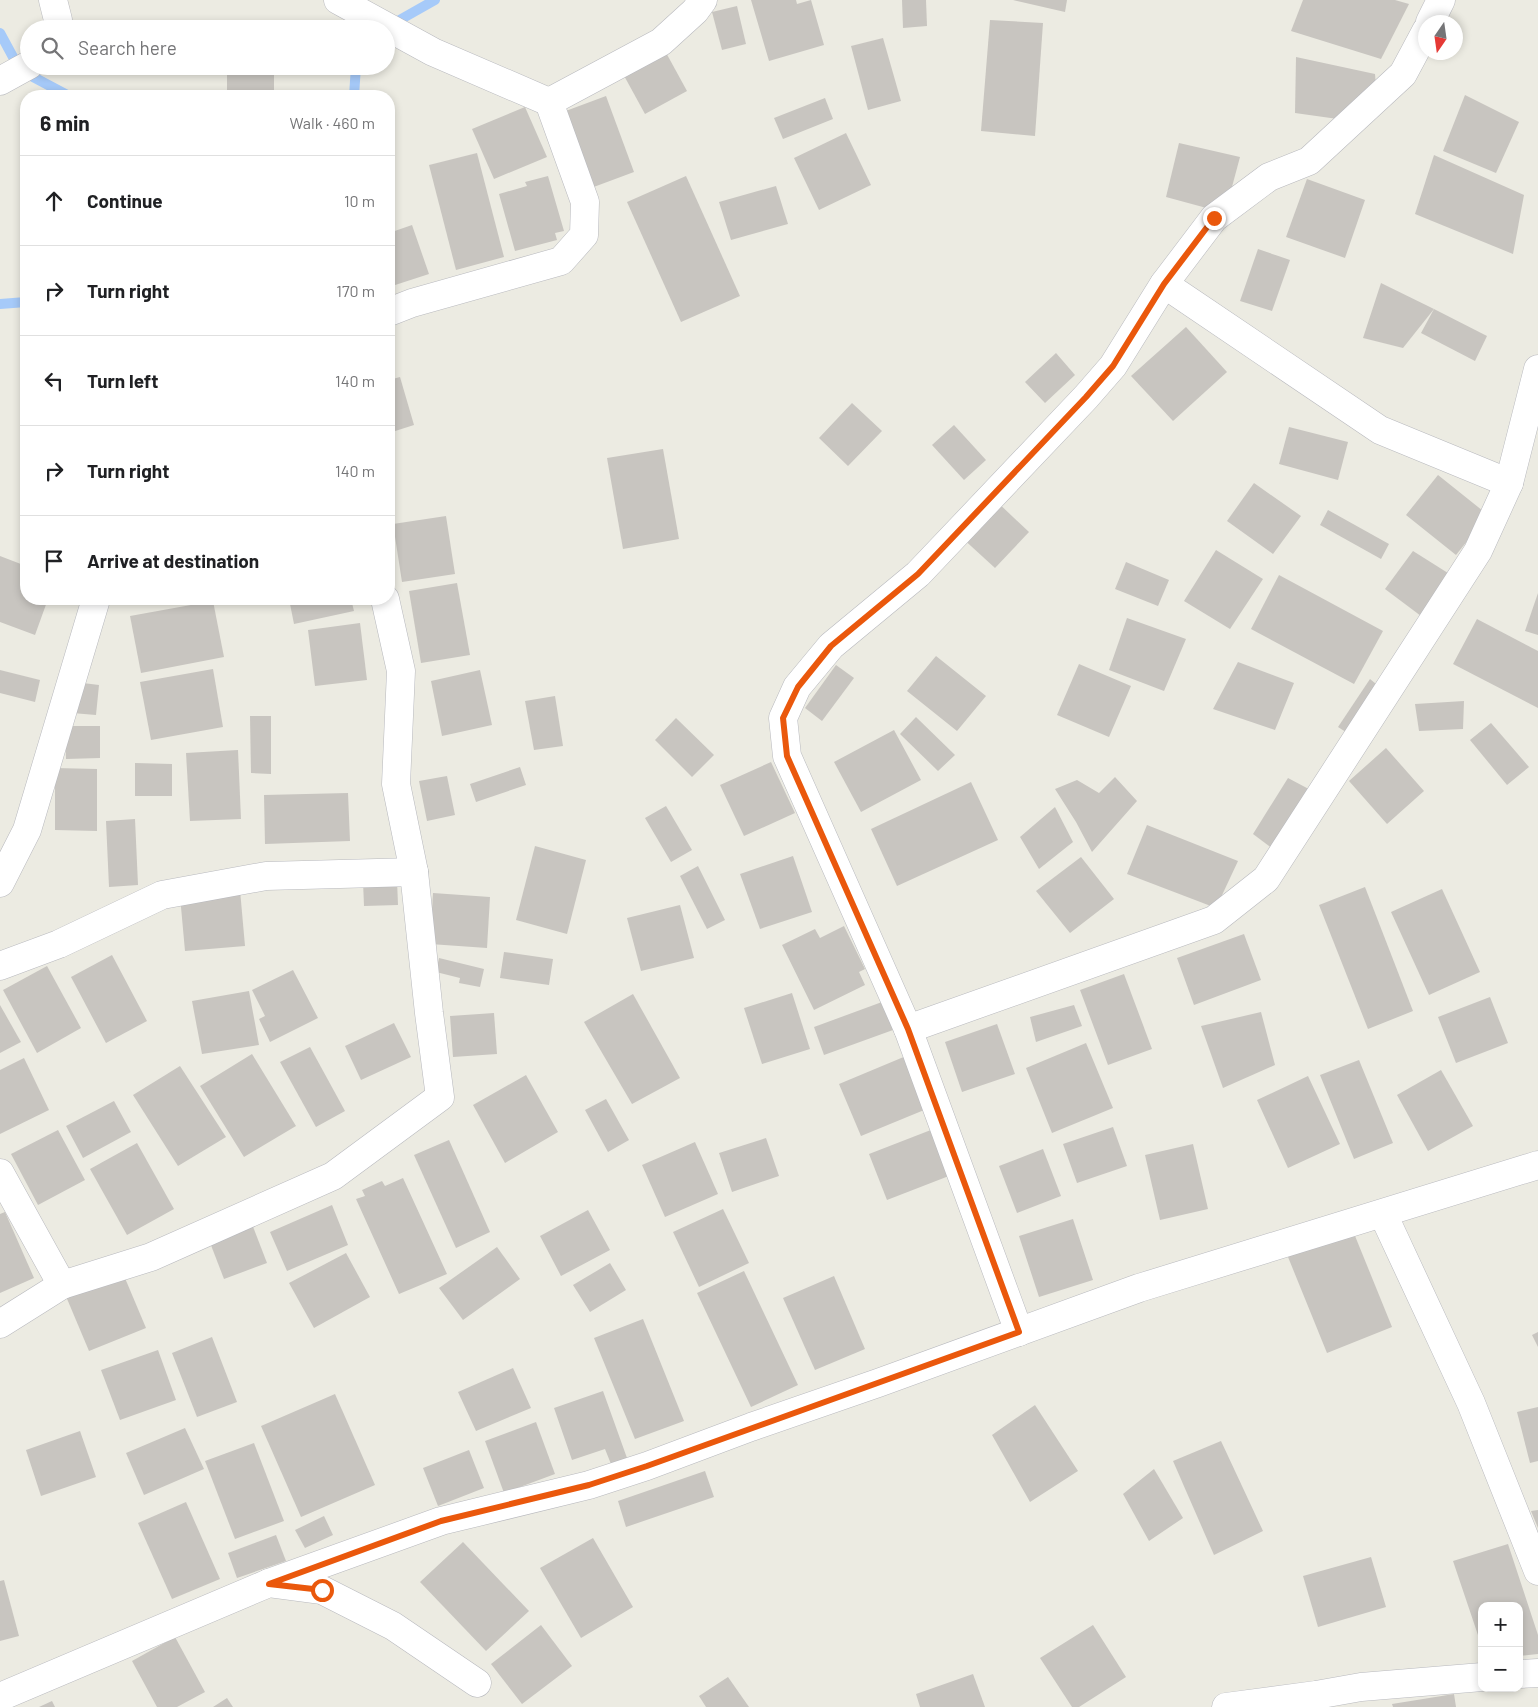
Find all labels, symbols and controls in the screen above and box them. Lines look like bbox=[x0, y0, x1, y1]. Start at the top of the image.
north arrow bbox=[1418, 15, 1463, 60]
search box bbox=[20, 20, 395, 75]
icon: search bbox=[38, 34, 66, 62]
text: Search here bbox=[78, 36, 177, 59]
text: 6 min bbox=[40, 110, 90, 135]
text: Walk · 460 m bbox=[290, 113, 375, 132]
icon: ahead bbox=[40, 187, 68, 215]
text: Continue bbox=[87, 189, 163, 212]
text: 10 m bbox=[344, 191, 375, 210]
route end bbox=[1203, 207, 1226, 230]
icon: right bbox=[40, 277, 68, 305]
text: Turn right bbox=[87, 279, 169, 302]
text: 170 m bbox=[336, 281, 375, 300]
icon: left bbox=[40, 367, 68, 395]
text: Turn left bbox=[87, 369, 158, 392]
text: 140 m bbox=[335, 371, 375, 390]
icon: right bbox=[40, 457, 68, 485]
text: Turn right bbox=[87, 459, 169, 482]
text: 140 m bbox=[335, 461, 375, 480]
icon: arrive bbox=[40, 547, 68, 575]
text: Arrive at destination bbox=[87, 549, 259, 572]
route start bbox=[311, 1579, 334, 1602]
map controls bbox=[1478, 1602, 1523, 1692]
button: + bbox=[1478, 1602, 1523, 1647]
button: − bbox=[1478, 1647, 1523, 1692]

